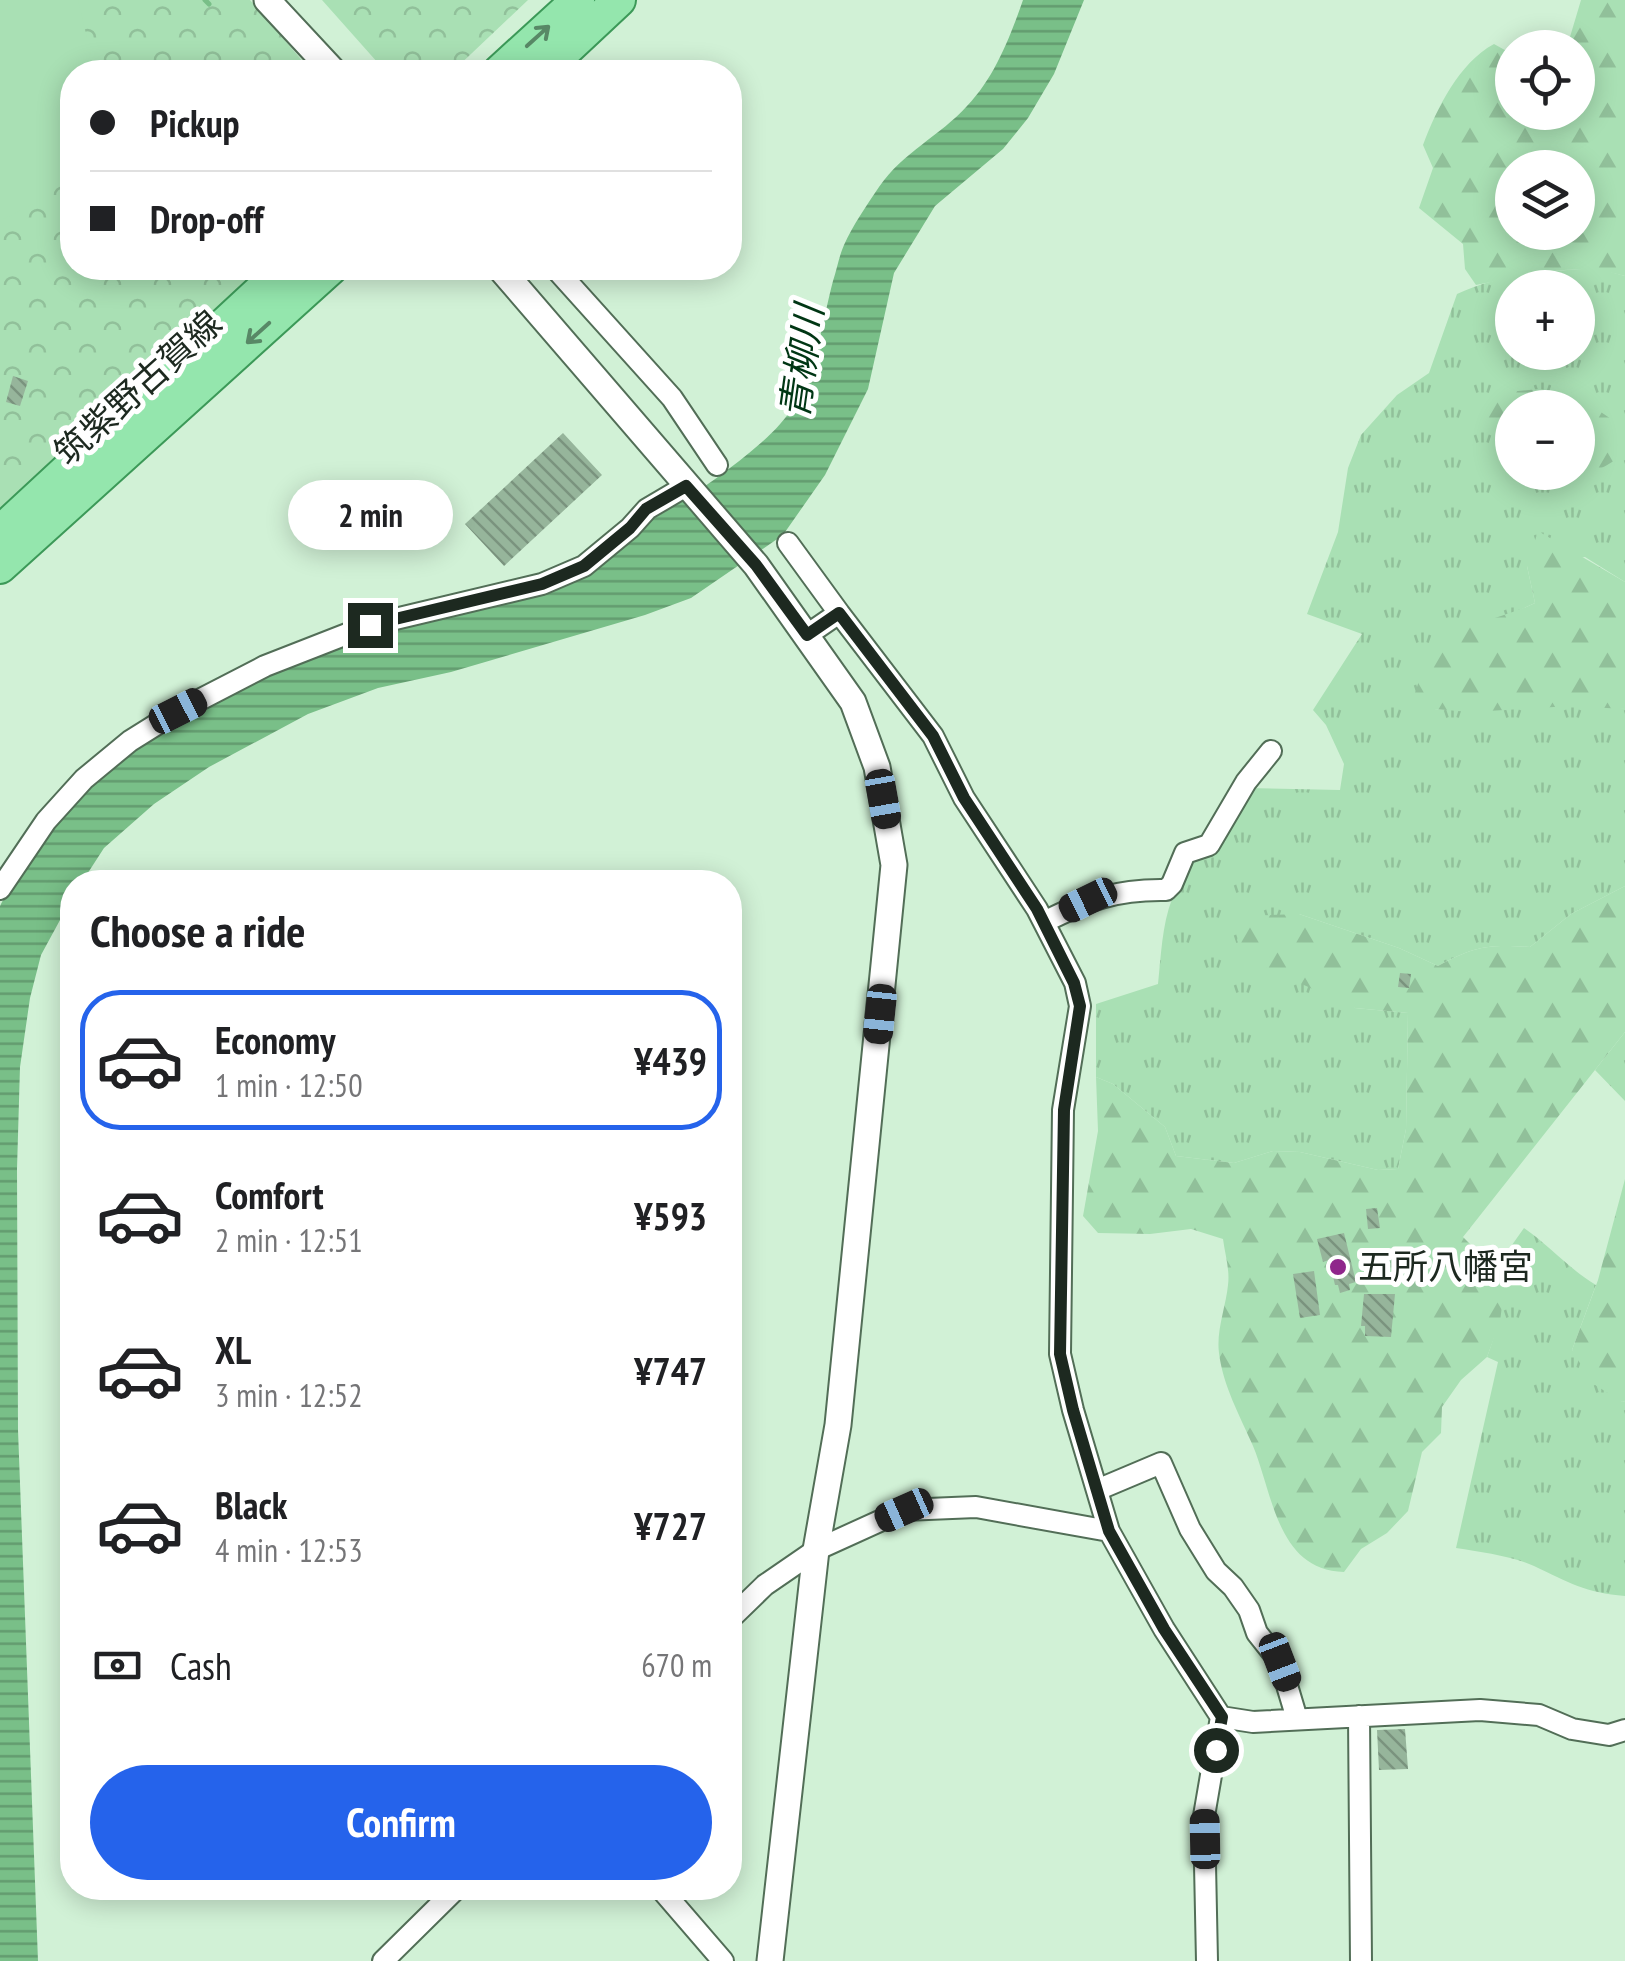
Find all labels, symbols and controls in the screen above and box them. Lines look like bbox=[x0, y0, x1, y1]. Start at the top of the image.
one-way arrow bbox=[526, 24, 550, 48]
map controls bbox=[1495, 30, 1595, 490]
button: locate bbox=[1495, 30, 1595, 130]
text: Pickup bbox=[150, 98, 240, 147]
button: layers bbox=[1495, 150, 1595, 250]
text: Drop-off bbox=[150, 194, 264, 243]
button: + bbox=[1495, 270, 1595, 370]
water label: 青柳川 bbox=[768, 298, 833, 422]
street label: 筑紫野古賀線 bbox=[44, 300, 231, 475]
one-way arrow bbox=[246, 321, 271, 344]
button: − bbox=[1495, 390, 1595, 490]
callout: 2 min bbox=[288, 480, 452, 550]
text: 2 min bbox=[338, 494, 403, 536]
route end bbox=[348, 603, 393, 648]
car bbox=[144, 684, 212, 738]
car bbox=[863, 767, 903, 831]
car bbox=[1054, 873, 1122, 927]
text: Choose a ride bbox=[90, 901, 305, 959]
car bbox=[862, 983, 898, 1045]
icon: car bbox=[95, 1015, 185, 1105]
text: Economy bbox=[215, 1015, 335, 1064]
text: ¥439 bbox=[634, 1036, 707, 1085]
text: 1 min · 12:50 bbox=[215, 1064, 363, 1106]
icon: car bbox=[95, 1170, 185, 1260]
text: Comfort bbox=[215, 1170, 324, 1219]
text: ¥593 bbox=[634, 1191, 707, 1240]
text: 2 min · 12:51 bbox=[215, 1219, 363, 1261]
place label: 五所八幡宮 bbox=[1358, 1243, 1533, 1289]
marker: 五所八幡宮 bbox=[1327, 1256, 1349, 1278]
icon: car bbox=[95, 1325, 185, 1415]
text: XL bbox=[215, 1325, 251, 1374]
text: ¥747 bbox=[634, 1346, 707, 1395]
text: 3 min · 12:52 bbox=[215, 1374, 363, 1416]
icon: car bbox=[95, 1480, 185, 1570]
text: Black bbox=[215, 1480, 288, 1529]
car bbox=[870, 1484, 938, 1536]
text: ¥727 bbox=[634, 1501, 707, 1550]
text: 4 min · 12:53 bbox=[215, 1529, 363, 1571]
car bbox=[1255, 1629, 1305, 1695]
icon: cash bbox=[90, 1638, 145, 1693]
text: Cash bbox=[170, 1641, 232, 1690]
text: 670 m bbox=[641, 1644, 712, 1686]
route start bbox=[1194, 1728, 1239, 1773]
button: Confirm bbox=[90, 1765, 712, 1880]
car bbox=[1189, 1809, 1221, 1869]

